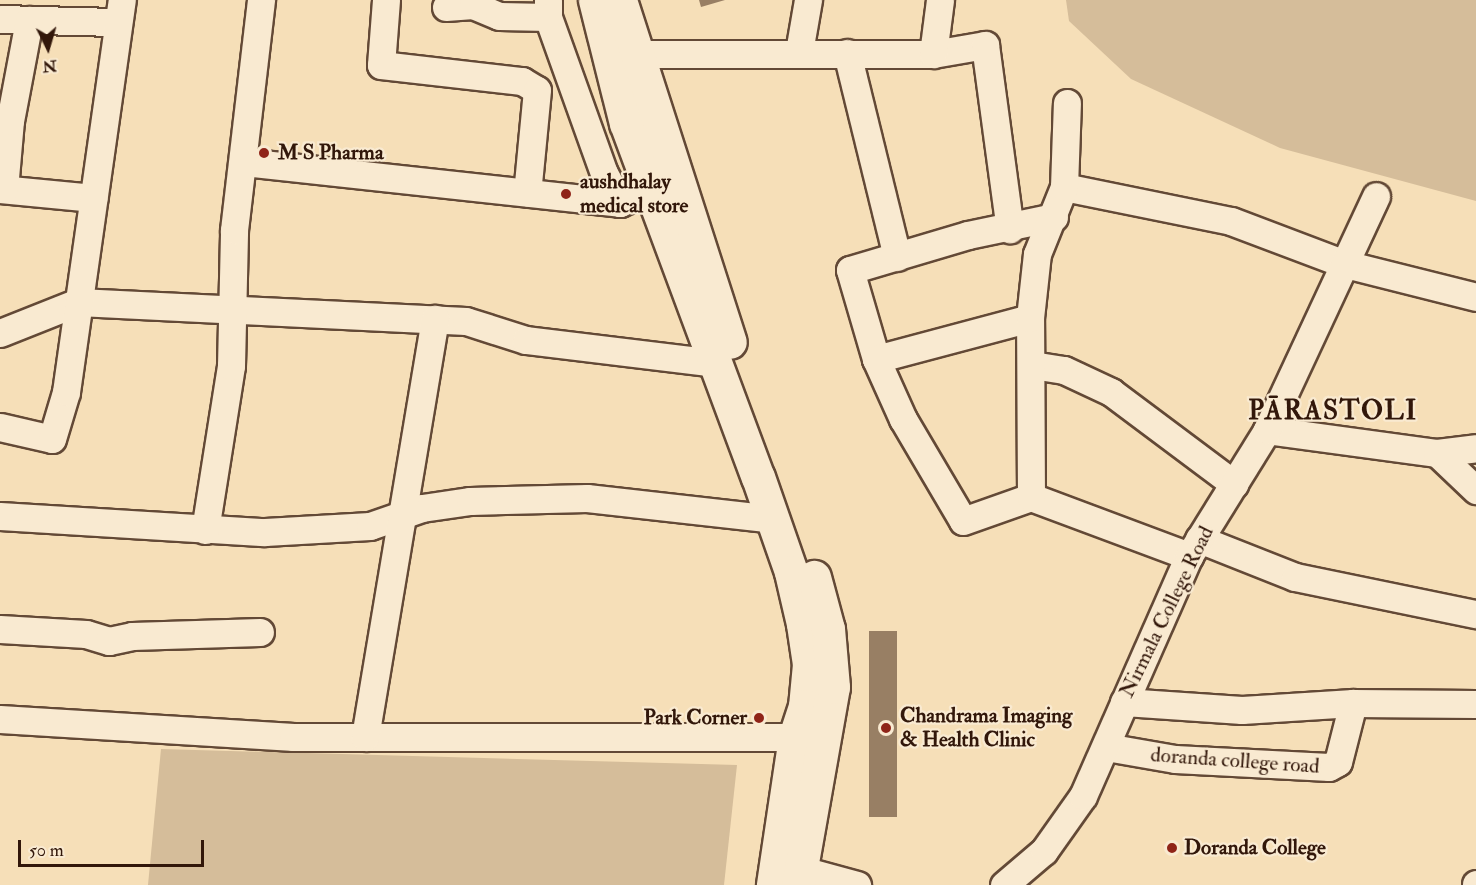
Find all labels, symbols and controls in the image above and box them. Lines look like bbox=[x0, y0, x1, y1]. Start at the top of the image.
north arrow bbox=[18, 18, 78, 78]
text: N bbox=[42, 55, 58, 77]
place label: M S Pharma bbox=[278, 140, 384, 166]
marker: M S Pharma bbox=[255, 144, 273, 162]
place label: aushdhalay medical store bbox=[580, 169, 688, 219]
marker: aushdhalay medical store bbox=[557, 185, 575, 203]
district label: PĀRASTOLI bbox=[1248, 395, 1418, 427]
street label: Nirmala College Road bbox=[1115, 522, 1219, 702]
place label: Chandrama Imaging & Health Clinic bbox=[900, 703, 1072, 753]
place label: Park Corner bbox=[644, 705, 747, 731]
marker: Park Corner bbox=[752, 711, 766, 725]
marker: Chandrama Imaging & Health Clinic bbox=[877, 719, 895, 737]
street label: doranda college road bbox=[1150, 743, 1320, 779]
scale bar bbox=[21, 828, 207, 866]
place label: Doranda College bbox=[1184, 835, 1326, 861]
text: 50 m bbox=[29, 839, 64, 862]
marker: Doranda College bbox=[1165, 841, 1179, 855]

